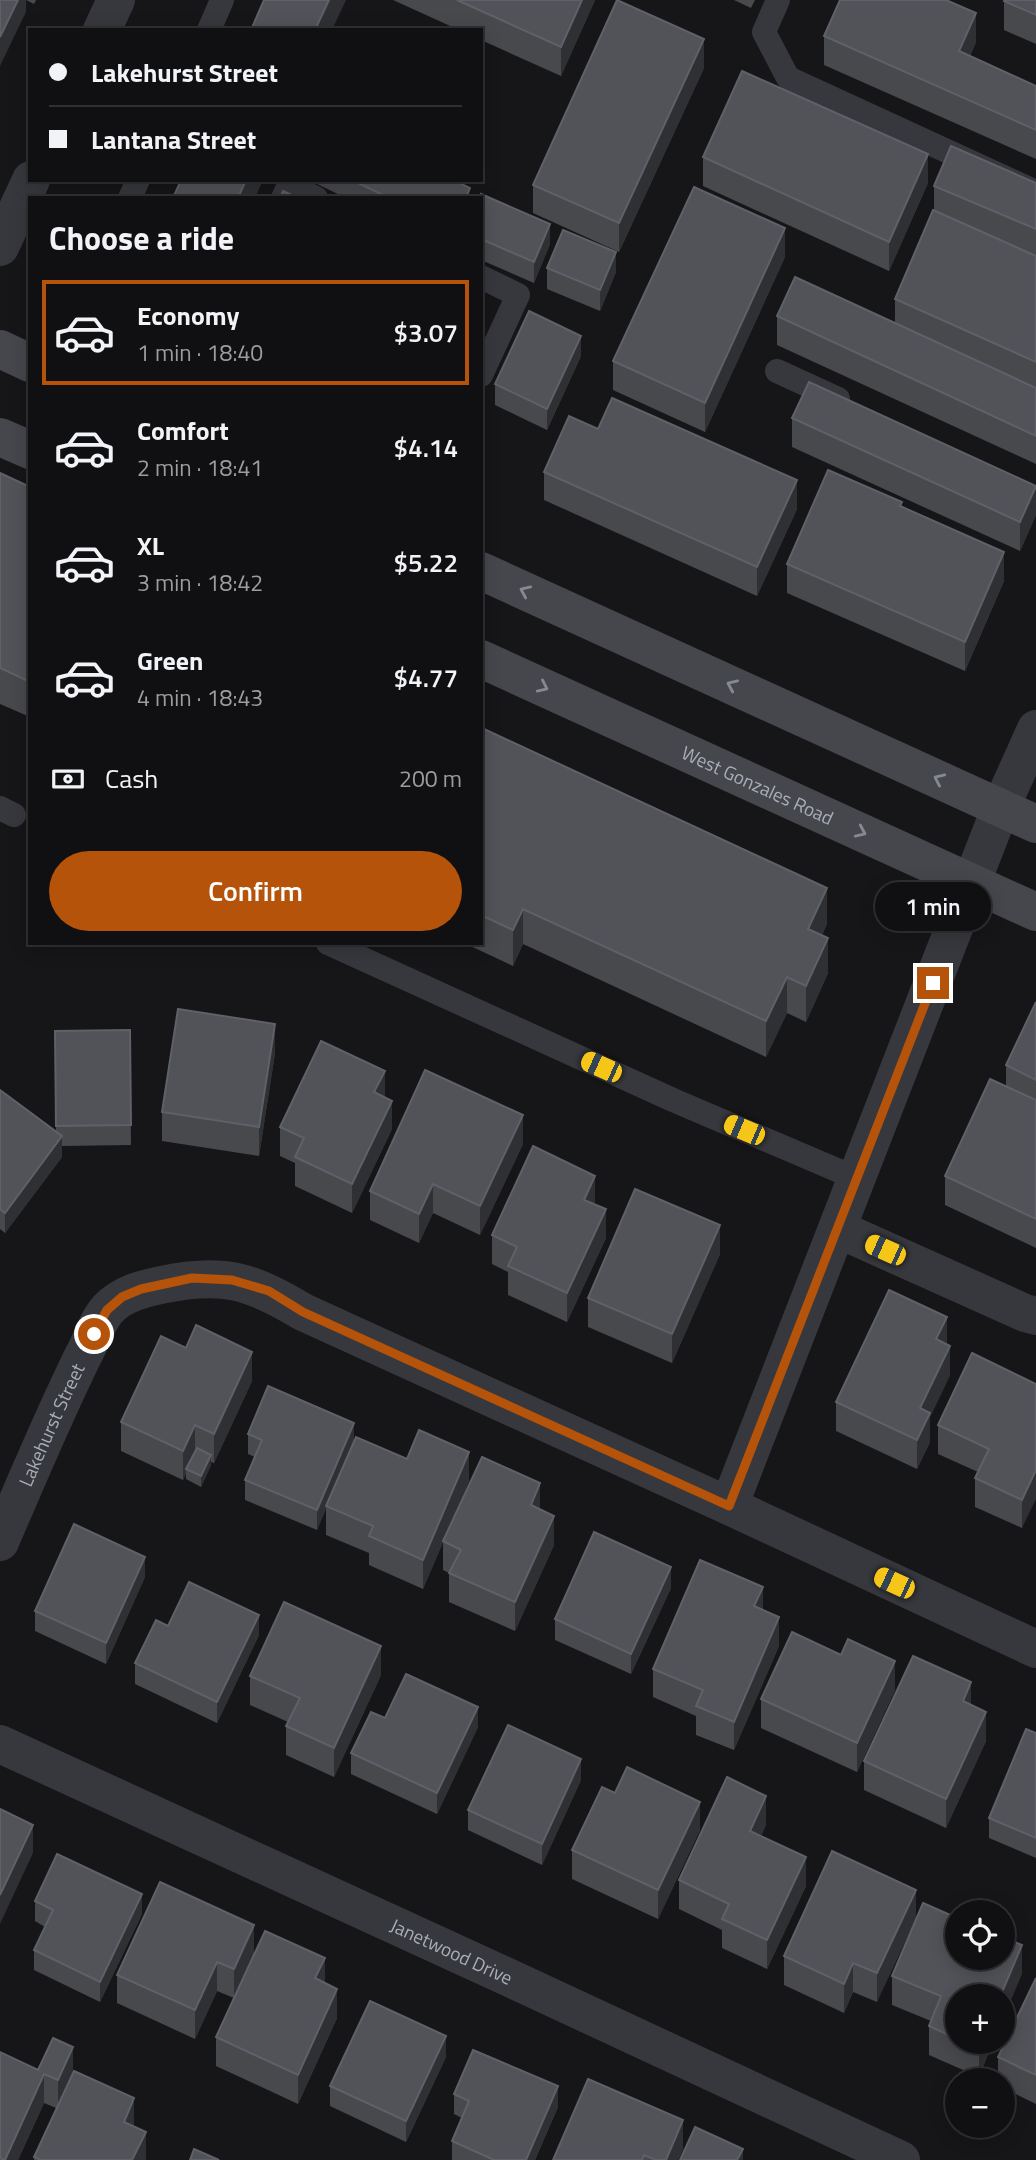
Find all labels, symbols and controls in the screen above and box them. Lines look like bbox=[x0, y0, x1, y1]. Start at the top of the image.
text: Lakehurst Street bbox=[91, 53, 278, 92]
text: Lantana Street bbox=[91, 120, 256, 159]
text: Choose a ride bbox=[49, 214, 234, 262]
text: Economy bbox=[137, 296, 239, 335]
icon: car bbox=[53, 301, 116, 364]
text: $3.07 bbox=[394, 313, 458, 352]
text: 1 min · 18:40 bbox=[137, 335, 263, 370]
text: Comfort bbox=[137, 411, 229, 450]
icon: car bbox=[53, 416, 116, 479]
text: $4.14 bbox=[394, 428, 458, 467]
text: 2 min · 18:41 bbox=[137, 450, 263, 485]
text: XL bbox=[137, 526, 164, 565]
icon: car bbox=[53, 531, 116, 594]
text: $5.22 bbox=[394, 543, 458, 582]
text: 3 min · 18:42 bbox=[137, 565, 263, 600]
one-way arrow bbox=[520, 585, 532, 599]
text: Green bbox=[137, 641, 203, 680]
icon: car bbox=[53, 646, 116, 709]
text: $4.77 bbox=[394, 658, 458, 697]
one-way arrow bbox=[536, 679, 548, 693]
one-way arrow bbox=[727, 679, 739, 693]
text: 4 min · 18:43 bbox=[137, 680, 263, 715]
street label: West Gonzales Road bbox=[677, 737, 839, 832]
text: Cash bbox=[105, 759, 158, 798]
icon: cash bbox=[49, 760, 87, 798]
text: 200 m bbox=[399, 761, 462, 796]
one-way arrow bbox=[934, 773, 946, 787]
one-way arrow bbox=[854, 824, 866, 838]
button: Confirm bbox=[49, 851, 462, 931]
callout: 1 min bbox=[875, 881, 991, 930]
text: 1 min bbox=[905, 889, 961, 924]
route end bbox=[917, 967, 949, 999]
car bbox=[578, 1049, 625, 1085]
car bbox=[721, 1112, 768, 1148]
car bbox=[862, 1232, 909, 1268]
route start bbox=[78, 1318, 110, 1350]
street label: Lakehurst Street bbox=[11, 1358, 92, 1491]
car bbox=[871, 1565, 918, 1601]
map controls bbox=[945, 1900, 1015, 2138]
button: locate bbox=[945, 1900, 1015, 1970]
street label: Janetwood Drive bbox=[386, 1910, 518, 1992]
button: + bbox=[945, 1984, 1015, 2054]
button: − bbox=[945, 2068, 1015, 2138]

